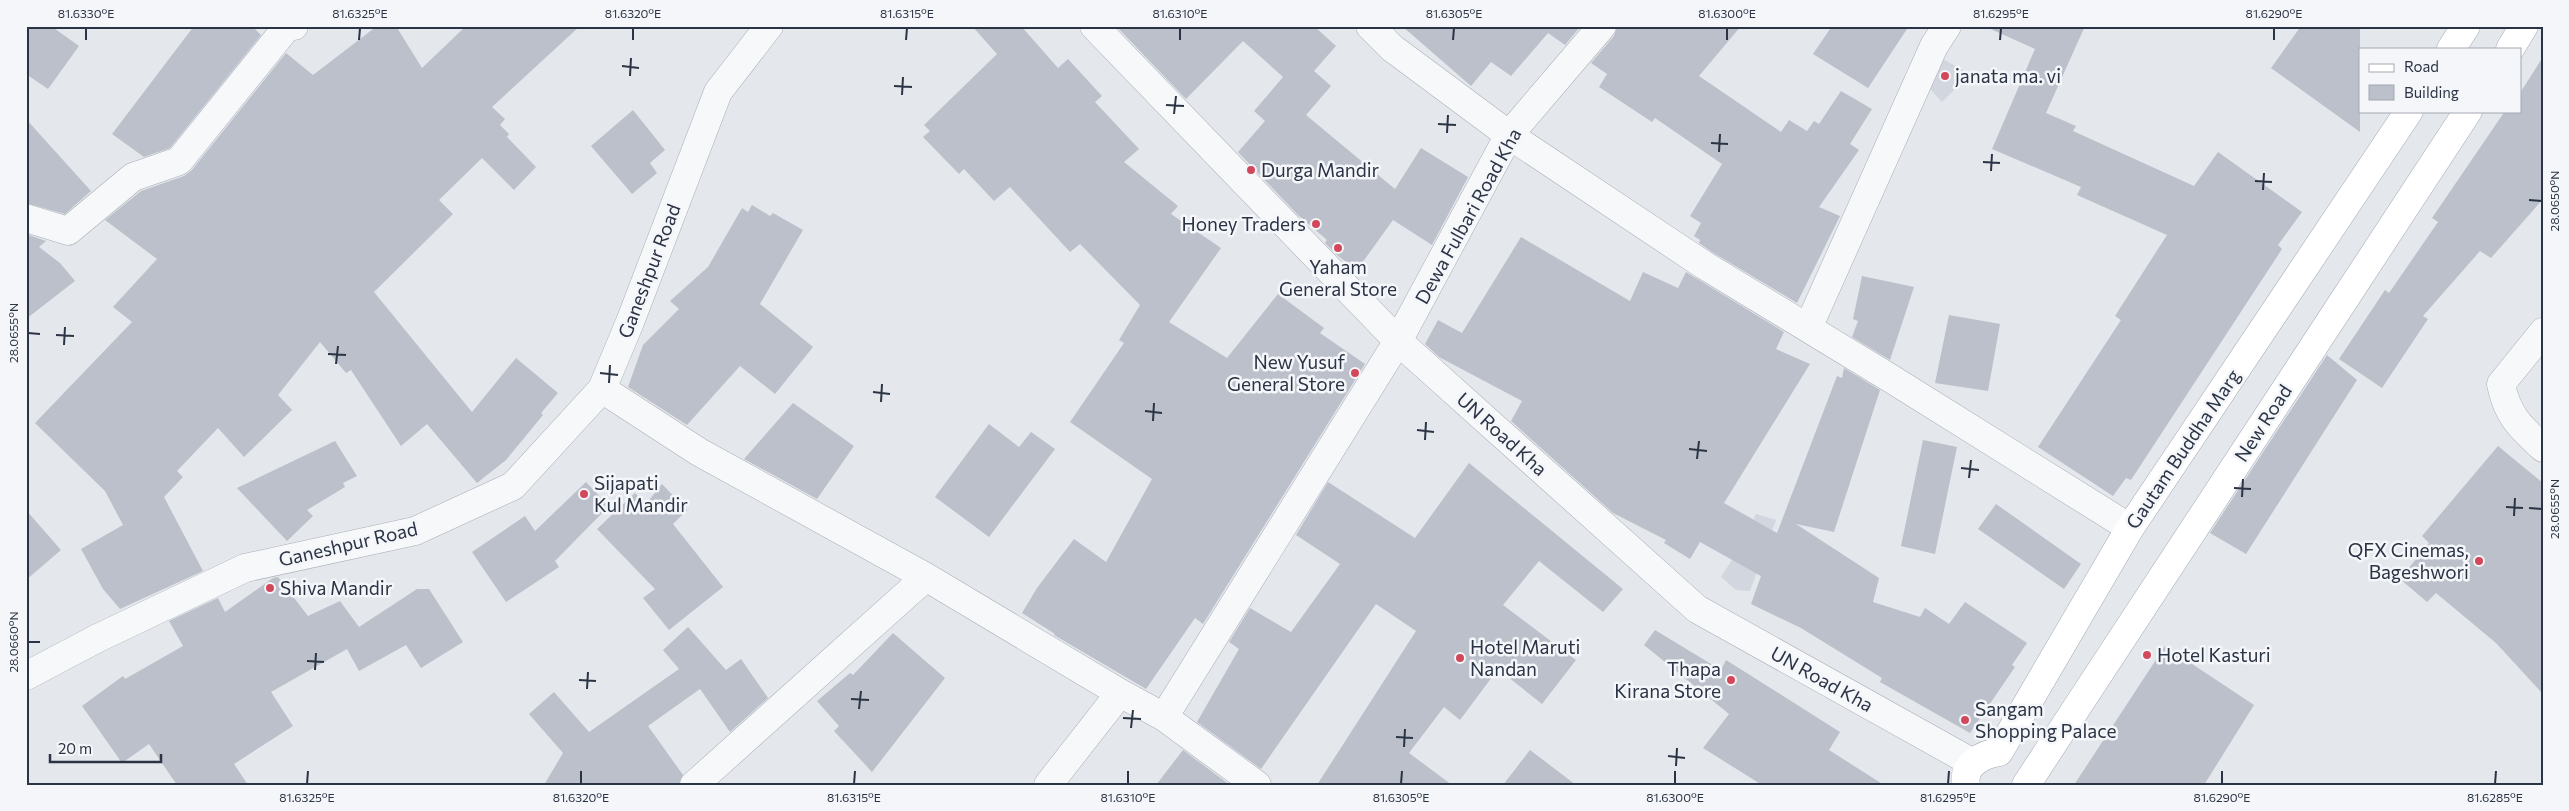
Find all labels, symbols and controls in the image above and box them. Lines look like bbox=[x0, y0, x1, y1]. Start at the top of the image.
text: 81.6330°E bbox=[58, 6, 114, 20]
text: 81.6325°E bbox=[332, 6, 388, 20]
text: 81.6320°E bbox=[605, 6, 661, 20]
text: 81.6315°E bbox=[880, 6, 934, 20]
text: 81.6310°E bbox=[1153, 6, 1207, 20]
text: 81.6305°E bbox=[1426, 6, 1482, 20]
text: 81.6300°E bbox=[1698, 6, 1756, 20]
text: 81.6295°E bbox=[1973, 6, 2029, 20]
text: 81.6290°E bbox=[2246, 6, 2302, 20]
legend bbox=[2359, 48, 2522, 112]
text: Road bbox=[2404, 57, 2439, 75]
place label: janata ma. vi bbox=[1955, 64, 2061, 87]
marker: janata ma. vi bbox=[1939, 70, 1951, 82]
text: Building bbox=[2404, 83, 2459, 101]
street label: Dewa Fulbari Road Kha bbox=[1410, 124, 1525, 308]
place label: Durga Mandir bbox=[1261, 158, 1380, 181]
marker: Durga Mandir bbox=[1245, 164, 1257, 176]
text: 28.0650°N bbox=[2547, 171, 2561, 231]
street label: Ganeshpur Road bbox=[612, 201, 685, 341]
place label: Honey Traders bbox=[1181, 212, 1306, 235]
marker: Honey Traders bbox=[1310, 218, 1322, 230]
marker: Yaham General Store bbox=[1332, 242, 1344, 254]
place label: Yaham General Store bbox=[1279, 255, 1397, 300]
text: 28.0655°N bbox=[6, 303, 20, 363]
place label: New Yusuf General Store bbox=[1227, 350, 1345, 395]
street label: Gautam Buddha Marg bbox=[2121, 365, 2245, 533]
marker: New Yusuf General Store bbox=[1349, 367, 1361, 379]
street label: New Road bbox=[2229, 380, 2296, 466]
street label: UN Road Kha bbox=[1452, 387, 1552, 480]
place label: Sijapati Kul Mandir bbox=[594, 471, 688, 516]
text: 28.0655°N bbox=[2547, 479, 2561, 539]
marker: Sijapati Kul Mandir bbox=[578, 488, 590, 500]
street label: Ganeshpur Road bbox=[276, 516, 420, 571]
place label: QFX Cinemas, Bageshwori bbox=[2348, 538, 2469, 583]
marker: QFX Cinemas, Bageshwori bbox=[2473, 555, 2485, 567]
place label: Shiva Mandir bbox=[280, 576, 393, 599]
marker: Shiva Mandir bbox=[264, 582, 276, 594]
text: 28.0660°N bbox=[6, 611, 20, 673]
place label: Hotel Maruti Nandan bbox=[1470, 635, 1580, 680]
street label: UN Road Kha bbox=[1767, 641, 1877, 716]
place label: Hotel Kasturi bbox=[2157, 643, 2271, 666]
marker: Hotel Kasturi bbox=[2141, 649, 2153, 661]
marker: Hotel Maruti Nandan bbox=[1454, 652, 1466, 664]
place label: Thapa Kirana Store bbox=[1614, 657, 1721, 702]
marker: Thapa Kirana Store bbox=[1725, 674, 1737, 686]
place label: Sangam Shopping Palace bbox=[1975, 697, 2117, 742]
marker: Sangam Shopping Palace bbox=[1959, 714, 1971, 726]
scale bar bbox=[50, 731, 161, 763]
text: 20 m bbox=[58, 739, 92, 757]
text: 81.6325°E bbox=[279, 790, 335, 804]
text: 81.6320°E bbox=[553, 790, 609, 804]
text: 81.6315°E bbox=[827, 790, 881, 804]
text: 81.6310°E bbox=[1101, 790, 1155, 804]
text: 81.6305°E bbox=[1373, 790, 1429, 804]
text: 81.6300°E bbox=[1646, 790, 1704, 804]
text: 81.6295°E bbox=[1920, 790, 1976, 804]
text: 81.6290°E bbox=[2194, 790, 2250, 804]
text: 81.6285°E bbox=[2467, 790, 2523, 804]

